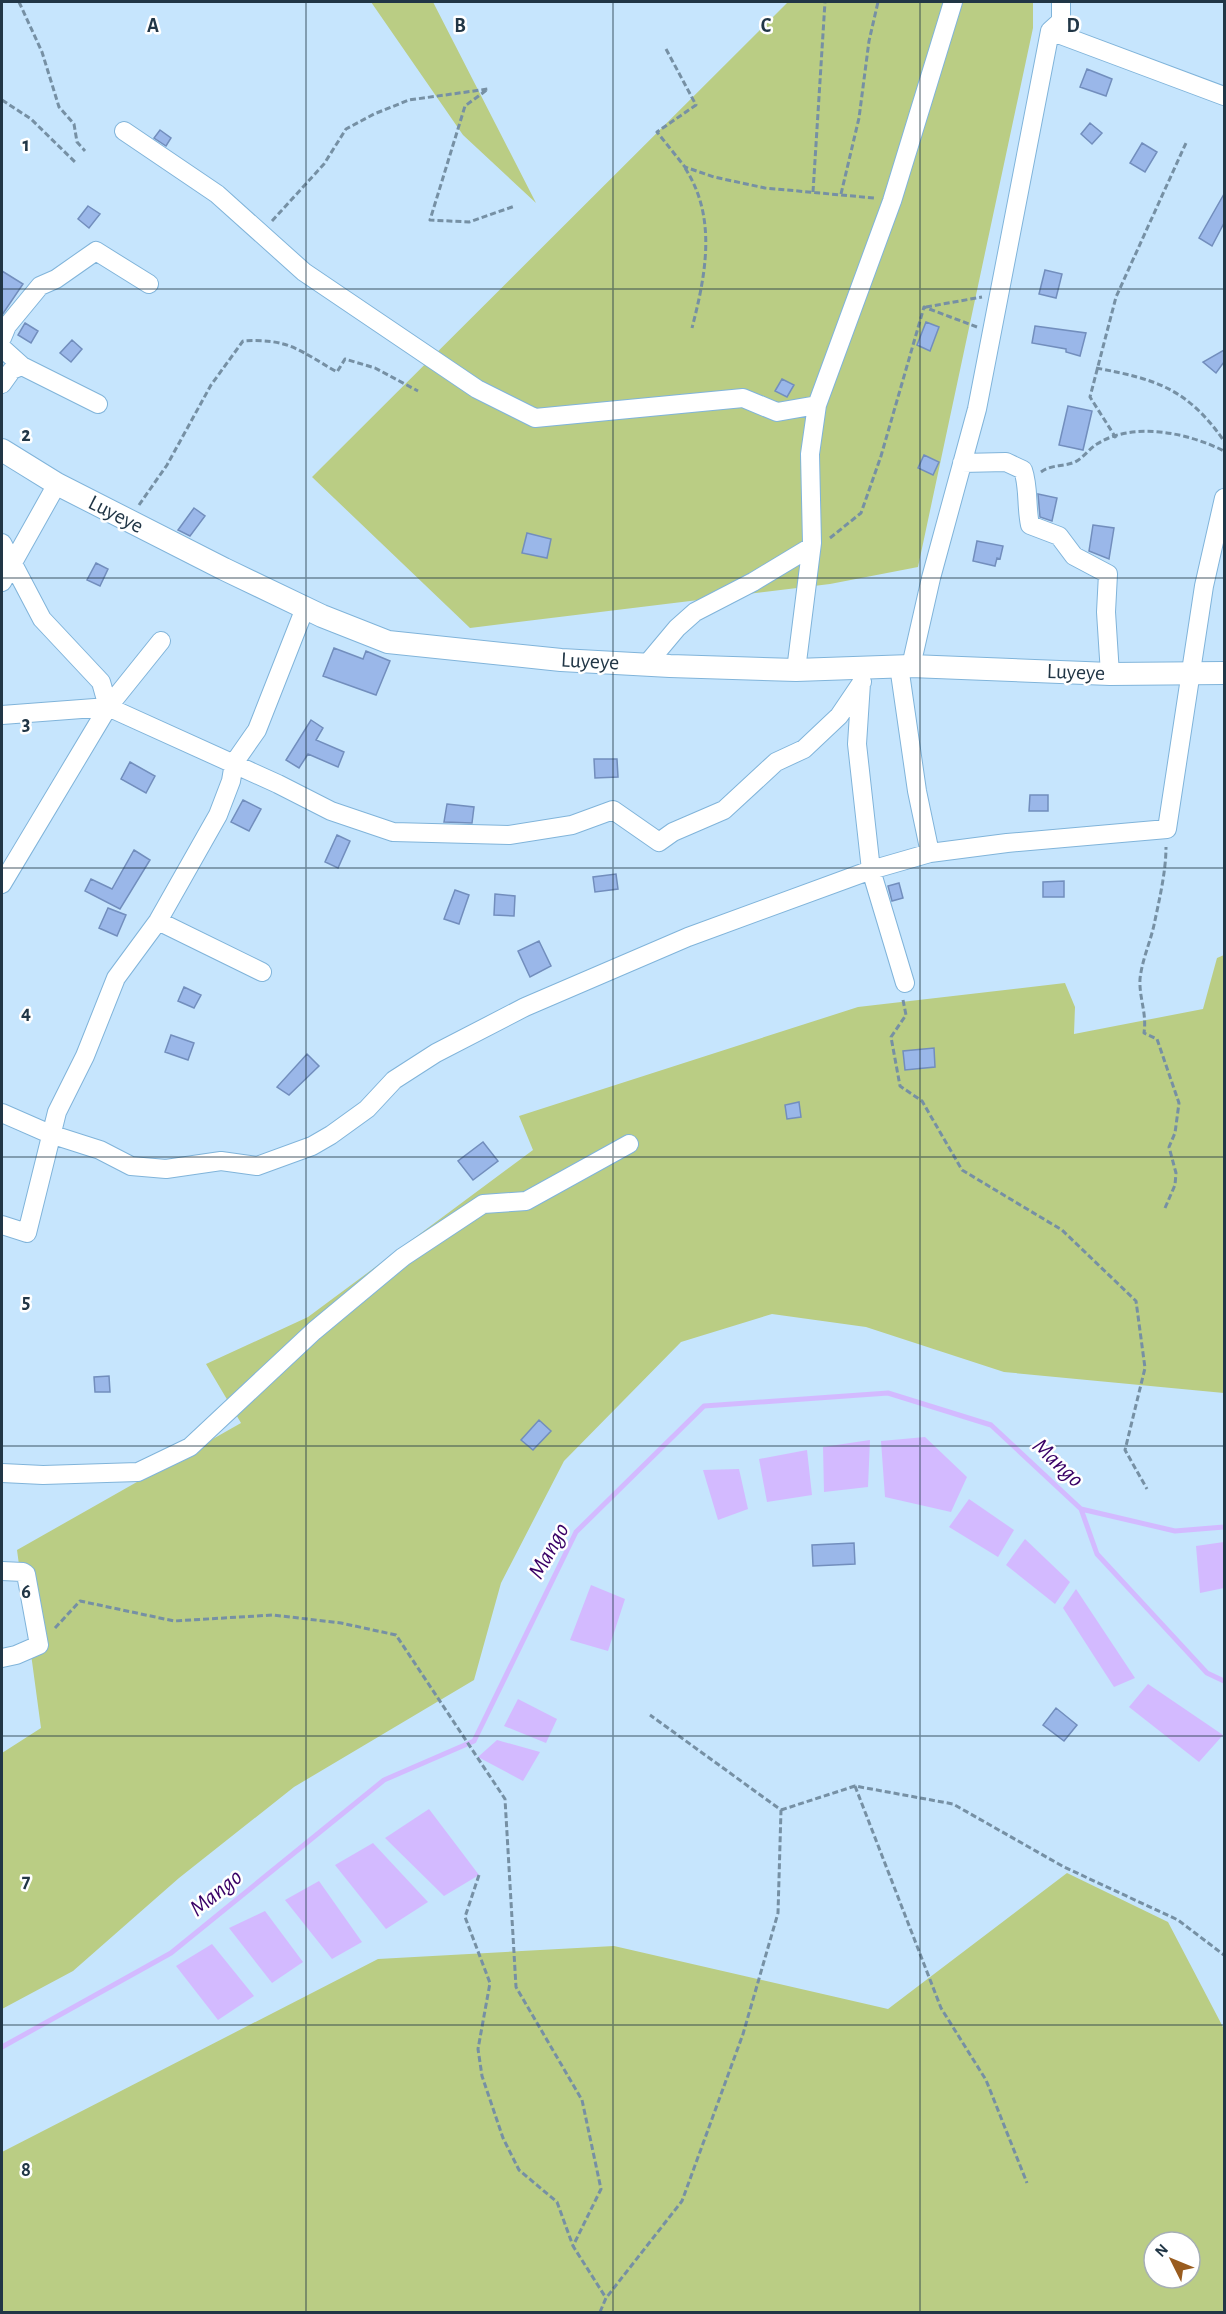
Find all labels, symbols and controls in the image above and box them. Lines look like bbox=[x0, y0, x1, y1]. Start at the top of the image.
text: A bbox=[147, 16, 159, 36]
text: B bbox=[454, 16, 466, 36]
text: C bbox=[761, 16, 772, 36]
text: D bbox=[1066, 16, 1080, 36]
text: 1 bbox=[22, 135, 30, 155]
text: 2 bbox=[21, 425, 31, 445]
street label: Luyeye bbox=[85, 491, 147, 537]
street label: Luyeye bbox=[560, 648, 620, 674]
street label: Luyeye bbox=[1046, 660, 1106, 684]
text: 3 bbox=[22, 714, 30, 734]
text: 4 bbox=[21, 1003, 31, 1023]
text: 5 bbox=[22, 1292, 30, 1312]
water label: Mango bbox=[1028, 1434, 1088, 1492]
water label: Mango bbox=[524, 1519, 574, 1583]
text: 6 bbox=[21, 1582, 31, 1602]
water label: Mango bbox=[185, 1865, 247, 1921]
text: 7 bbox=[22, 1871, 31, 1891]
text: 8 bbox=[21, 2160, 31, 2180]
north arrow bbox=[1142, 2230, 1202, 2290]
text: N bbox=[1152, 2241, 1171, 2260]

